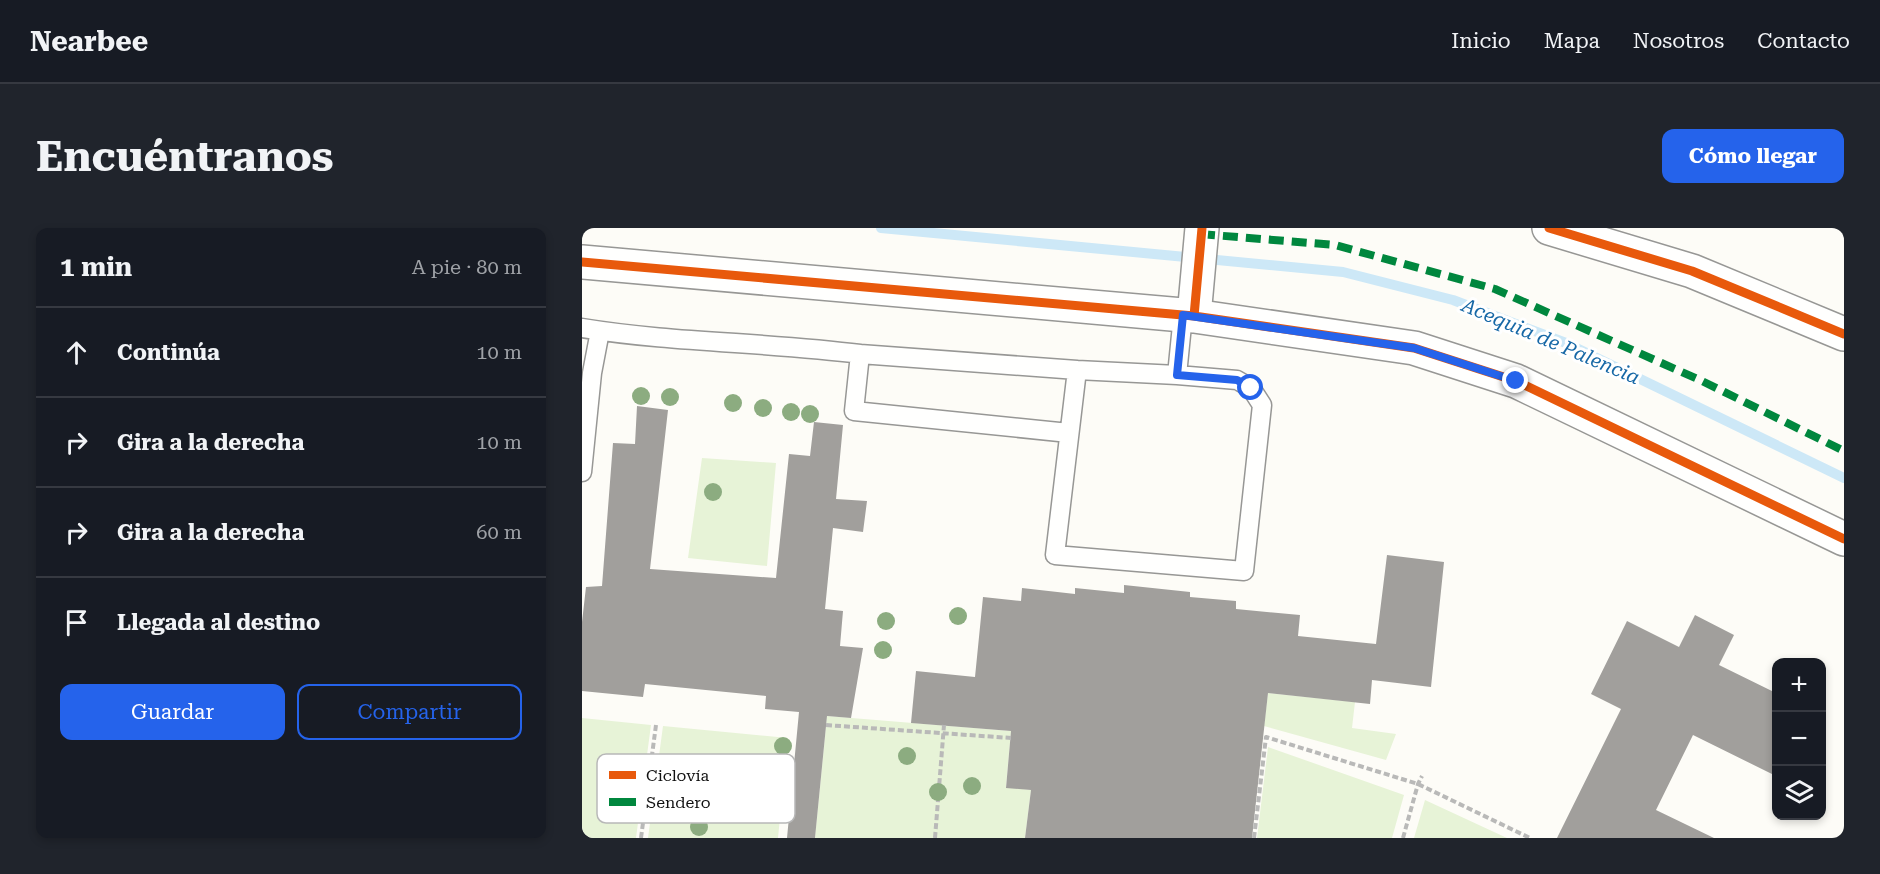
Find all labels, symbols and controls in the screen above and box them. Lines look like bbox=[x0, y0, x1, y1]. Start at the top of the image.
text: Nearbee bbox=[30, 25, 148, 58]
text: Inicio bbox=[1451, 29, 1511, 53]
text: Mapa bbox=[1544, 29, 1600, 53]
text: Nosotros bbox=[1633, 29, 1724, 53]
text: Contacto bbox=[1757, 29, 1850, 53]
button: Cómo llegar bbox=[1662, 129, 1844, 183]
text: Encuéntranos bbox=[36, 132, 334, 181]
text: 1 min bbox=[60, 252, 132, 282]
text: A pie · 80 m bbox=[412, 255, 522, 279]
water label: Acequia de Palencia bbox=[1458, 292, 1644, 389]
icon: ahead bbox=[60, 336, 93, 369]
text: Continúa bbox=[117, 340, 220, 365]
text: 10 m bbox=[476, 340, 522, 364]
route end bbox=[1502, 367, 1528, 393]
route start bbox=[1237, 374, 1263, 400]
icon: right bbox=[60, 426, 93, 459]
text: Gira a la derecha bbox=[117, 430, 304, 455]
text: 10 m bbox=[476, 430, 522, 454]
icon: right bbox=[60, 516, 93, 549]
text: Gira a la derecha bbox=[117, 520, 304, 545]
text: 60 m bbox=[476, 520, 522, 544]
icon: arrive bbox=[60, 606, 93, 639]
text: Llegada al destino bbox=[117, 610, 320, 635]
map controls bbox=[1772, 658, 1826, 820]
button: + bbox=[1772, 658, 1826, 712]
button: Guardar bbox=[60, 684, 285, 740]
button: Compartir bbox=[297, 684, 522, 740]
button: − bbox=[1772, 712, 1826, 766]
legend bbox=[597, 754, 795, 823]
text: Ciclovía bbox=[646, 766, 709, 785]
button: layers bbox=[1772, 766, 1826, 820]
text: Sendero bbox=[646, 793, 711, 812]

